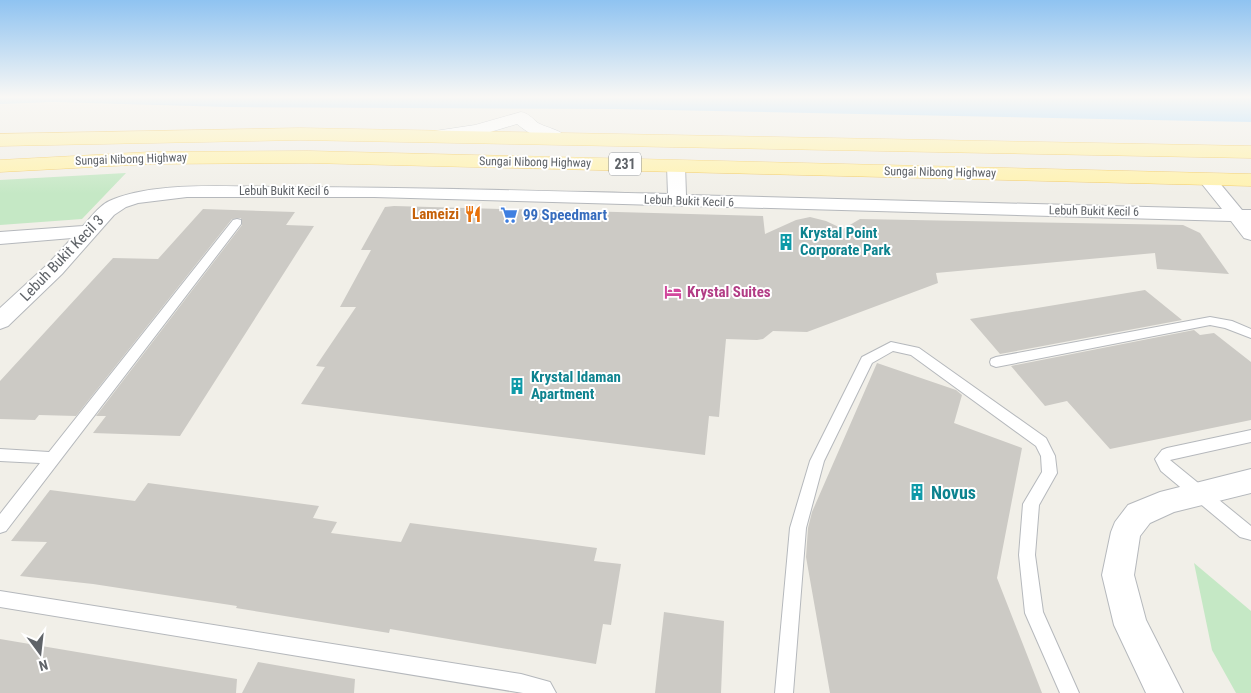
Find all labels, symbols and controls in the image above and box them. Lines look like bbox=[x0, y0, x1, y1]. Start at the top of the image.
street label: Sungai Nibong Highway bbox=[75, 150, 187, 168]
road number: 231 bbox=[609, 152, 641, 175]
street label: Sungai Nibong Highway bbox=[479, 154, 591, 170]
street label: Sungai Nibong Highway bbox=[884, 164, 996, 180]
street label: Lebuh Bukit Kecil 6 bbox=[239, 184, 329, 198]
street label: Lebuh Bukit Kecil 6 bbox=[644, 192, 734, 210]
street label: Lebuh Bukit Kecil 6 bbox=[1049, 203, 1139, 219]
restaurant icon: Lameizi bbox=[463, 204, 483, 224]
place label: Lameizi bbox=[412, 205, 459, 223]
supermarket icon: 99 Speedmart bbox=[499, 205, 519, 225]
place label: 99 Speedmart bbox=[523, 206, 607, 224]
street label: Lebuh Bukit Kecil 3 bbox=[16, 211, 108, 305]
place label: Krystal Point Corporate Park bbox=[800, 224, 891, 259]
building icon: Krystal Point Corporate Park bbox=[776, 232, 796, 252]
hotel icon: Krystal Suites bbox=[663, 282, 683, 302]
place label: Krystal Suites bbox=[687, 283, 771, 301]
place label: Krystal Idaman Apartment bbox=[531, 368, 621, 403]
building icon: Krystal Idaman Apartment bbox=[507, 376, 527, 396]
building icon: Novus bbox=[907, 482, 927, 502]
place label: Novus bbox=[931, 482, 976, 503]
north arrow bbox=[15, 628, 65, 678]
text: N bbox=[37, 657, 50, 674]

